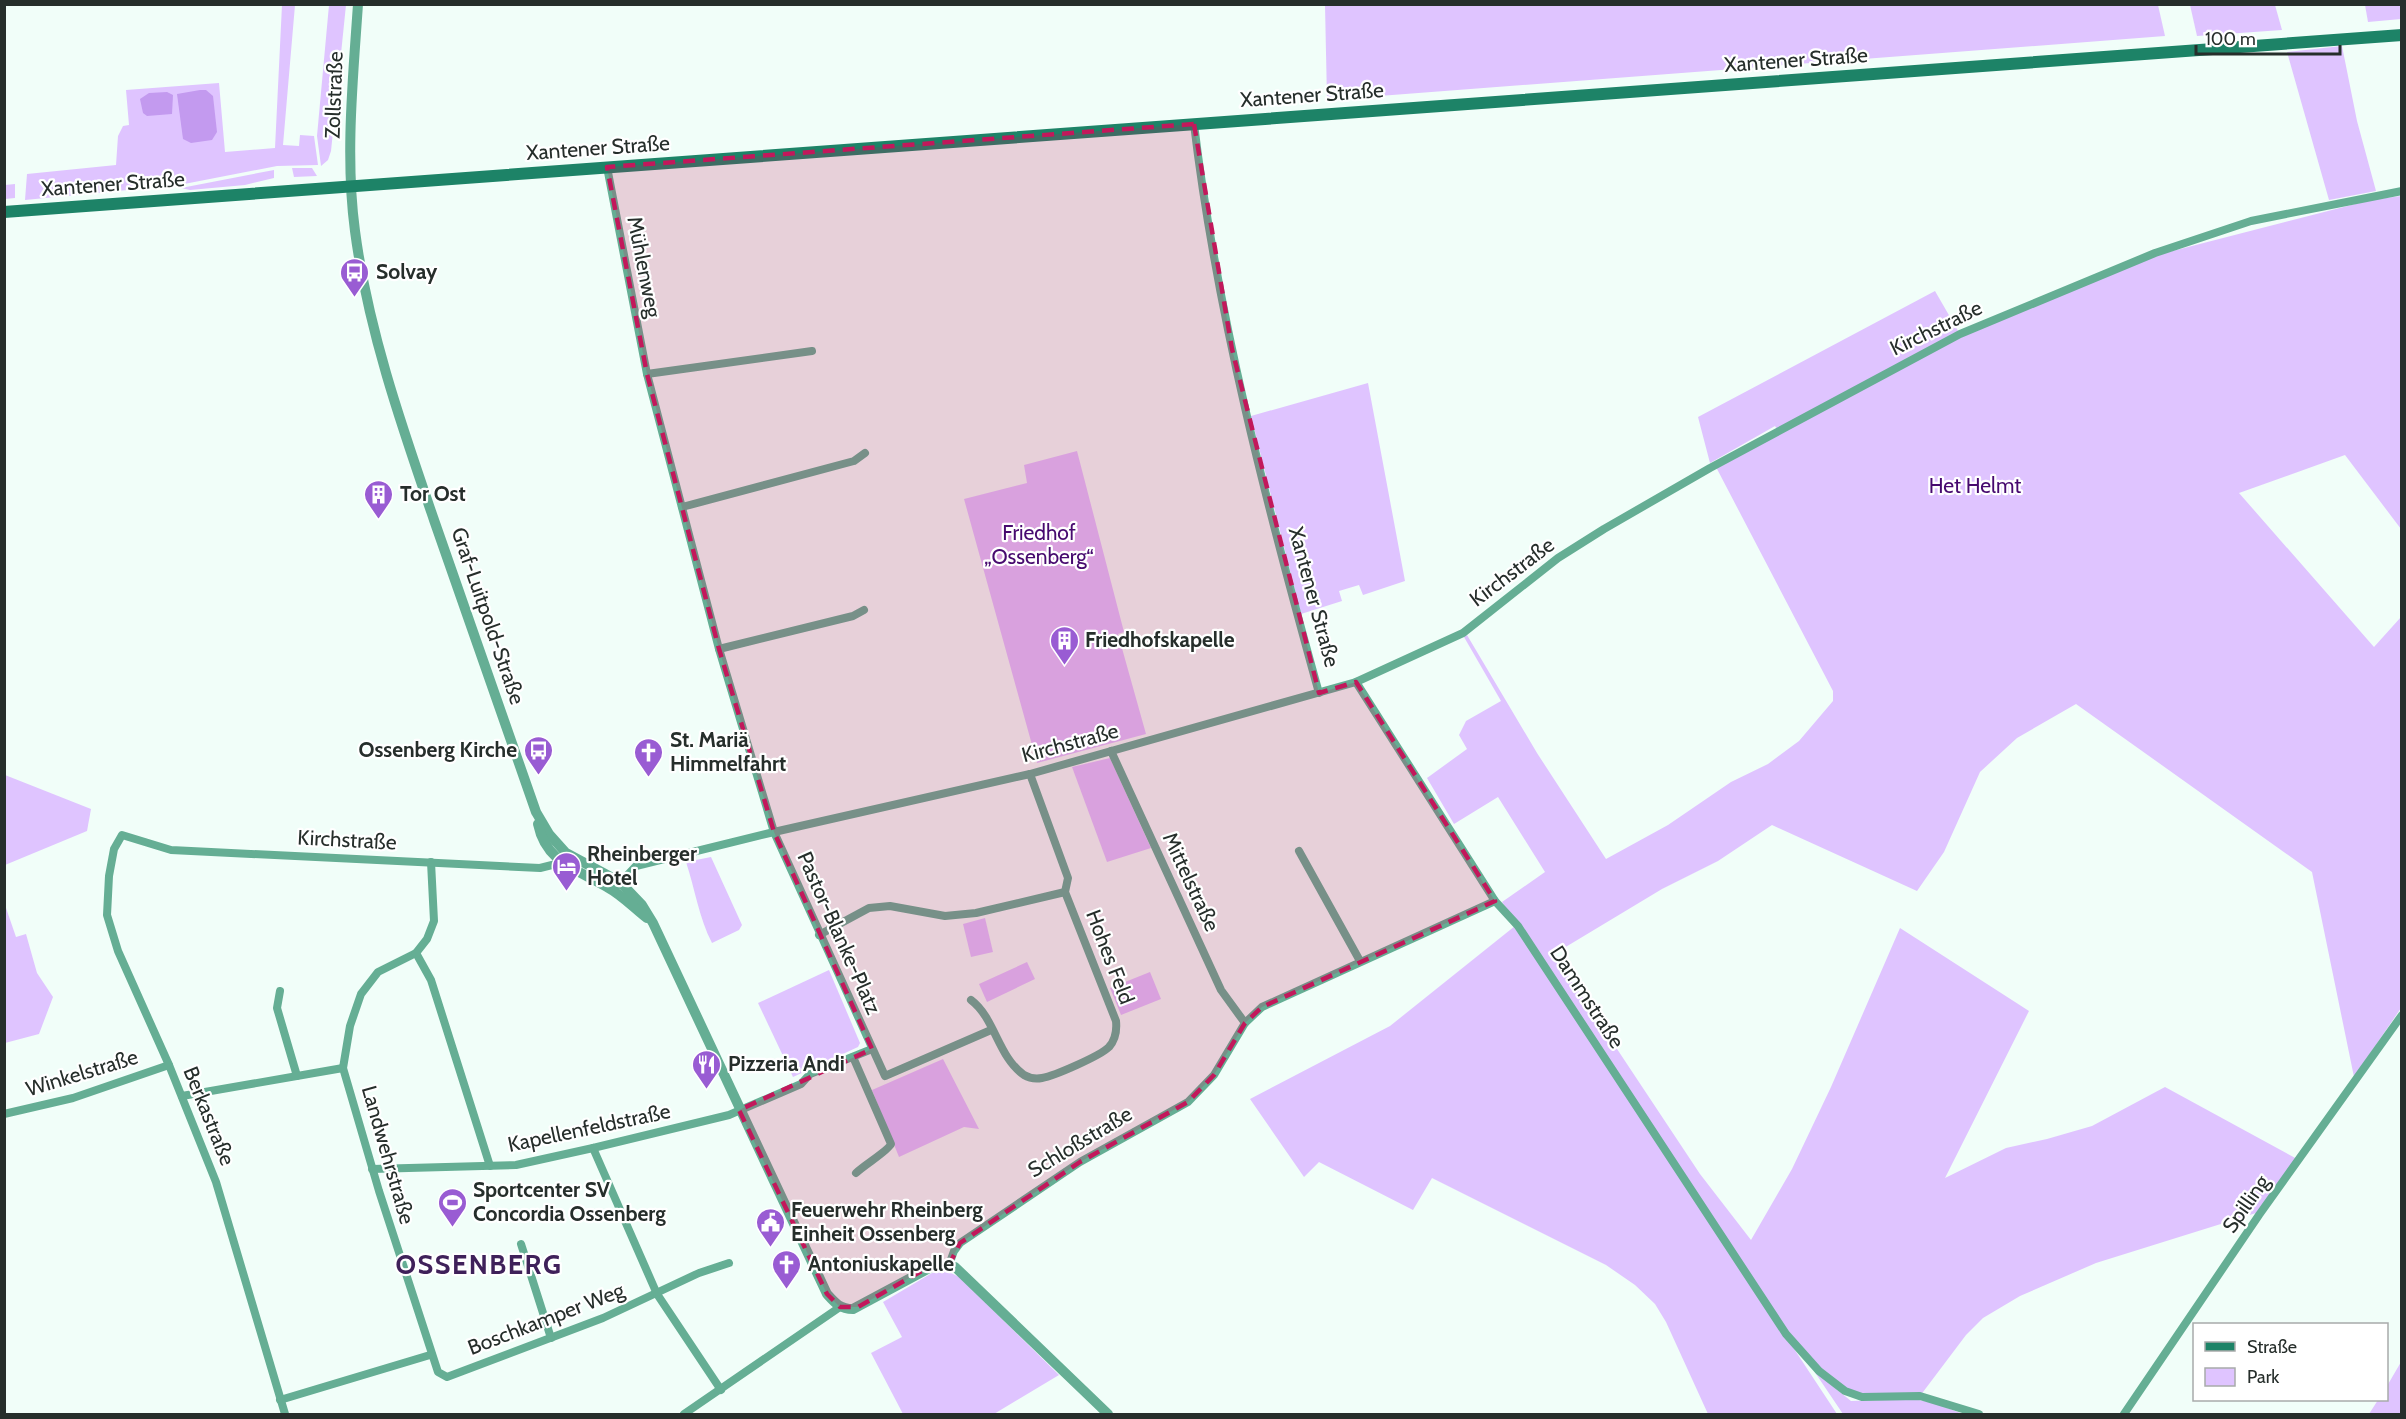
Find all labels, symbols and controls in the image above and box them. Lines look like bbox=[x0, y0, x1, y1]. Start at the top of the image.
scale bar bbox=[2196, 18, 2340, 56]
text: 100 m bbox=[2205, 28, 2256, 50]
street label: Xantener Straße bbox=[1723, 42, 1869, 77]
street label: Zollstraße bbox=[319, 51, 348, 139]
street label: Xantener Straße bbox=[1239, 77, 1385, 112]
street label: Xantener Straße bbox=[525, 130, 671, 165]
street label: Xantener Straße bbox=[40, 166, 186, 201]
street label: Mühlenweg bbox=[622, 214, 667, 320]
bus stop icon: Solvay bbox=[339, 256, 371, 298]
place label: Solvay bbox=[376, 259, 438, 284]
street label: Kirchstraße bbox=[1886, 294, 1986, 361]
park label: Het Helmt bbox=[1929, 473, 2021, 498]
building icon: Tor Ost bbox=[363, 478, 395, 520]
place label: Tor Ost bbox=[400, 481, 466, 506]
park label: Friedhof „Ossenberg“ bbox=[984, 520, 1094, 569]
street label: Graf-Luitpold-Straße bbox=[446, 524, 531, 708]
street label: Xantener Straße bbox=[1284, 524, 1345, 670]
street label: Kirchstraße bbox=[1465, 532, 1559, 611]
building icon: Friedhofskapelle bbox=[1048, 624, 1080, 666]
place label: Friedhofskapelle bbox=[1085, 627, 1235, 652]
street label: Kirchstraße bbox=[1019, 718, 1121, 767]
place label: St. Mariä Himmelfahrt bbox=[670, 727, 786, 776]
bus stop icon: Ossenberg Kirche bbox=[522, 734, 554, 776]
church icon: St. Mariä Himmelfahrt bbox=[633, 736, 665, 778]
place label: Ossenberg Kirche bbox=[359, 737, 517, 762]
street label: Kirchstraße bbox=[297, 824, 397, 855]
street label: Mittelstraße bbox=[1158, 828, 1225, 935]
place label: Rheinberger Hotel bbox=[587, 841, 697, 890]
street label: Pastor-Blanke-Platz bbox=[792, 847, 887, 1018]
hotel icon: Rheinberger Hotel bbox=[550, 850, 582, 892]
street label: Hohes Feld bbox=[1081, 906, 1140, 1007]
street label: Dammstraße bbox=[1545, 941, 1630, 1053]
street label: Winkelstraße bbox=[23, 1044, 141, 1101]
restaurant icon: Pizzeria Andi bbox=[691, 1048, 723, 1090]
place label: Pizzeria Andi bbox=[728, 1051, 845, 1076]
street label: Berkastraße bbox=[178, 1063, 241, 1169]
street label: Landwehrstraße bbox=[357, 1083, 420, 1227]
street label: Kapellenfeldstraße bbox=[505, 1098, 673, 1157]
street label: Schloßstraße bbox=[1023, 1101, 1136, 1182]
street label: Spilling bbox=[2217, 1170, 2275, 1237]
place label: Sportcenter SV Concordia Ossenberg bbox=[473, 1177, 666, 1226]
sports icon: Sportcenter SV Concordia Ossenberg bbox=[436, 1186, 468, 1228]
place label: Feuerwehr Rheinberg Einheit Ossenberg bbox=[791, 1197, 983, 1246]
public building icon: Feuerwehr Rheinberg Einheit Ossenberg bbox=[754, 1206, 786, 1248]
district label: OSSENBERG bbox=[396, 1248, 562, 1281]
church icon: Antoniuskapelle bbox=[771, 1248, 803, 1290]
place label: Antoniuskapelle bbox=[808, 1251, 954, 1276]
street label: Boschkamper Weg bbox=[464, 1277, 628, 1360]
legend bbox=[2193, 1323, 2388, 1401]
text: Straße bbox=[2247, 1336, 2297, 1358]
text: Park bbox=[2247, 1366, 2280, 1388]

